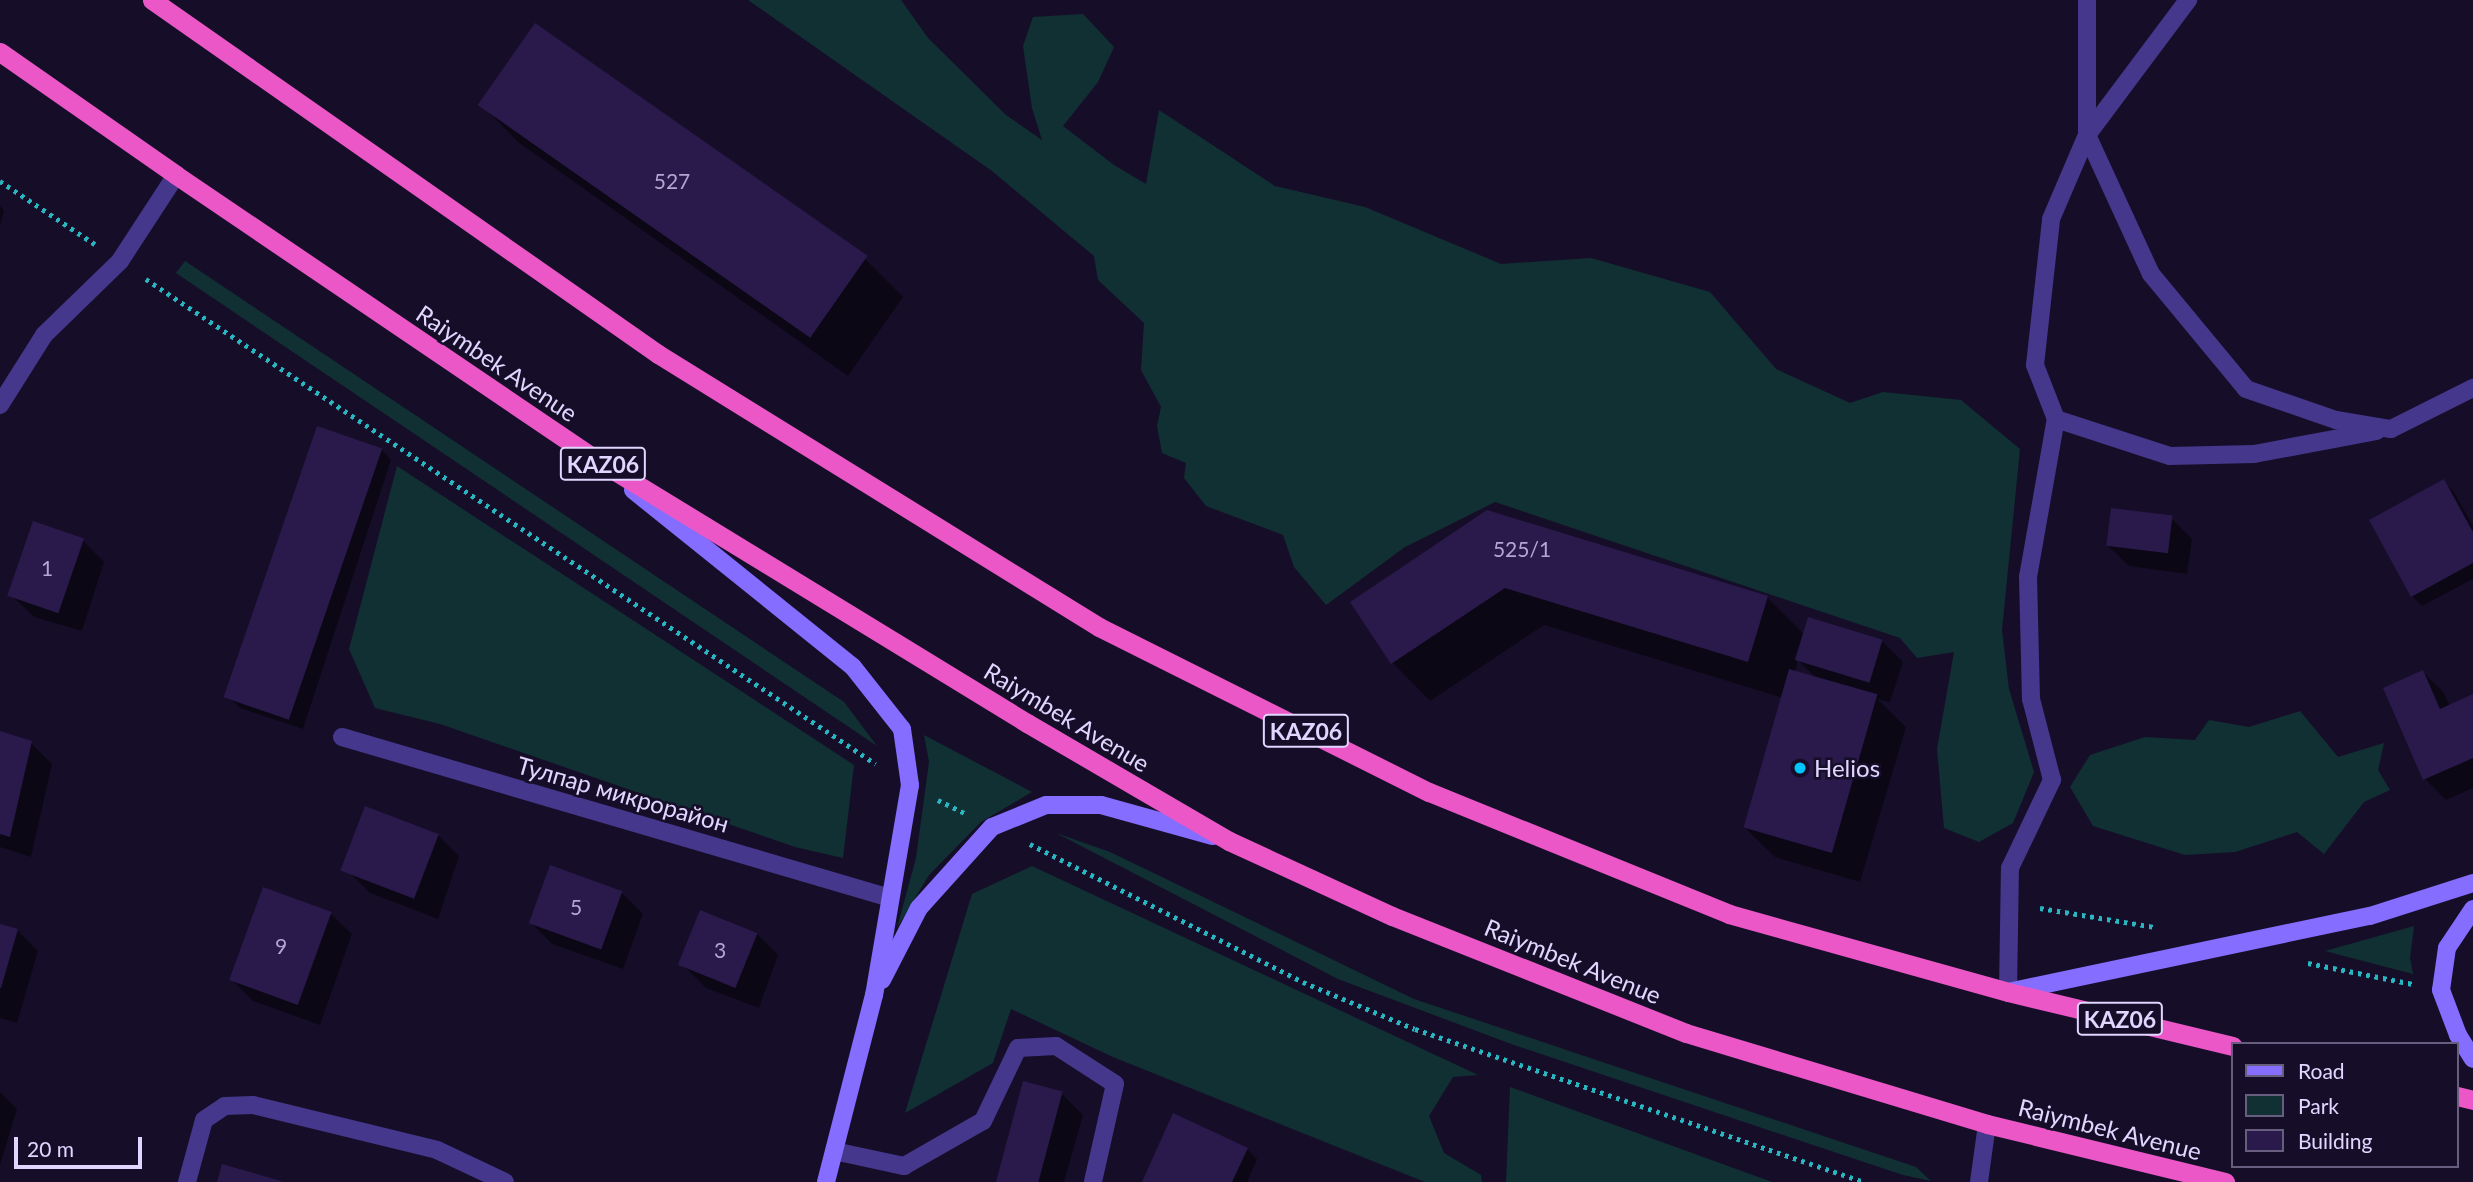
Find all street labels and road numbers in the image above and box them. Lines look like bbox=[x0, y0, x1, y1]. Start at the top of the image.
street label: Raiymbek Avenue bbox=[411, 298, 583, 428]
road number: KАZ06 bbox=[559, 445, 647, 484]
street label: Raiymbek Avenue bbox=[979, 656, 1155, 778]
road number: KАZ06 bbox=[1262, 712, 1350, 750]
street label: Тулпар микрорайон bbox=[514, 750, 732, 838]
street label: Raiymbek Avenue bbox=[1480, 912, 1666, 1010]
road number: KАZ06 bbox=[2076, 1000, 2164, 1038]
street label: Raiymbek Avenue bbox=[2015, 1092, 2205, 1166]

